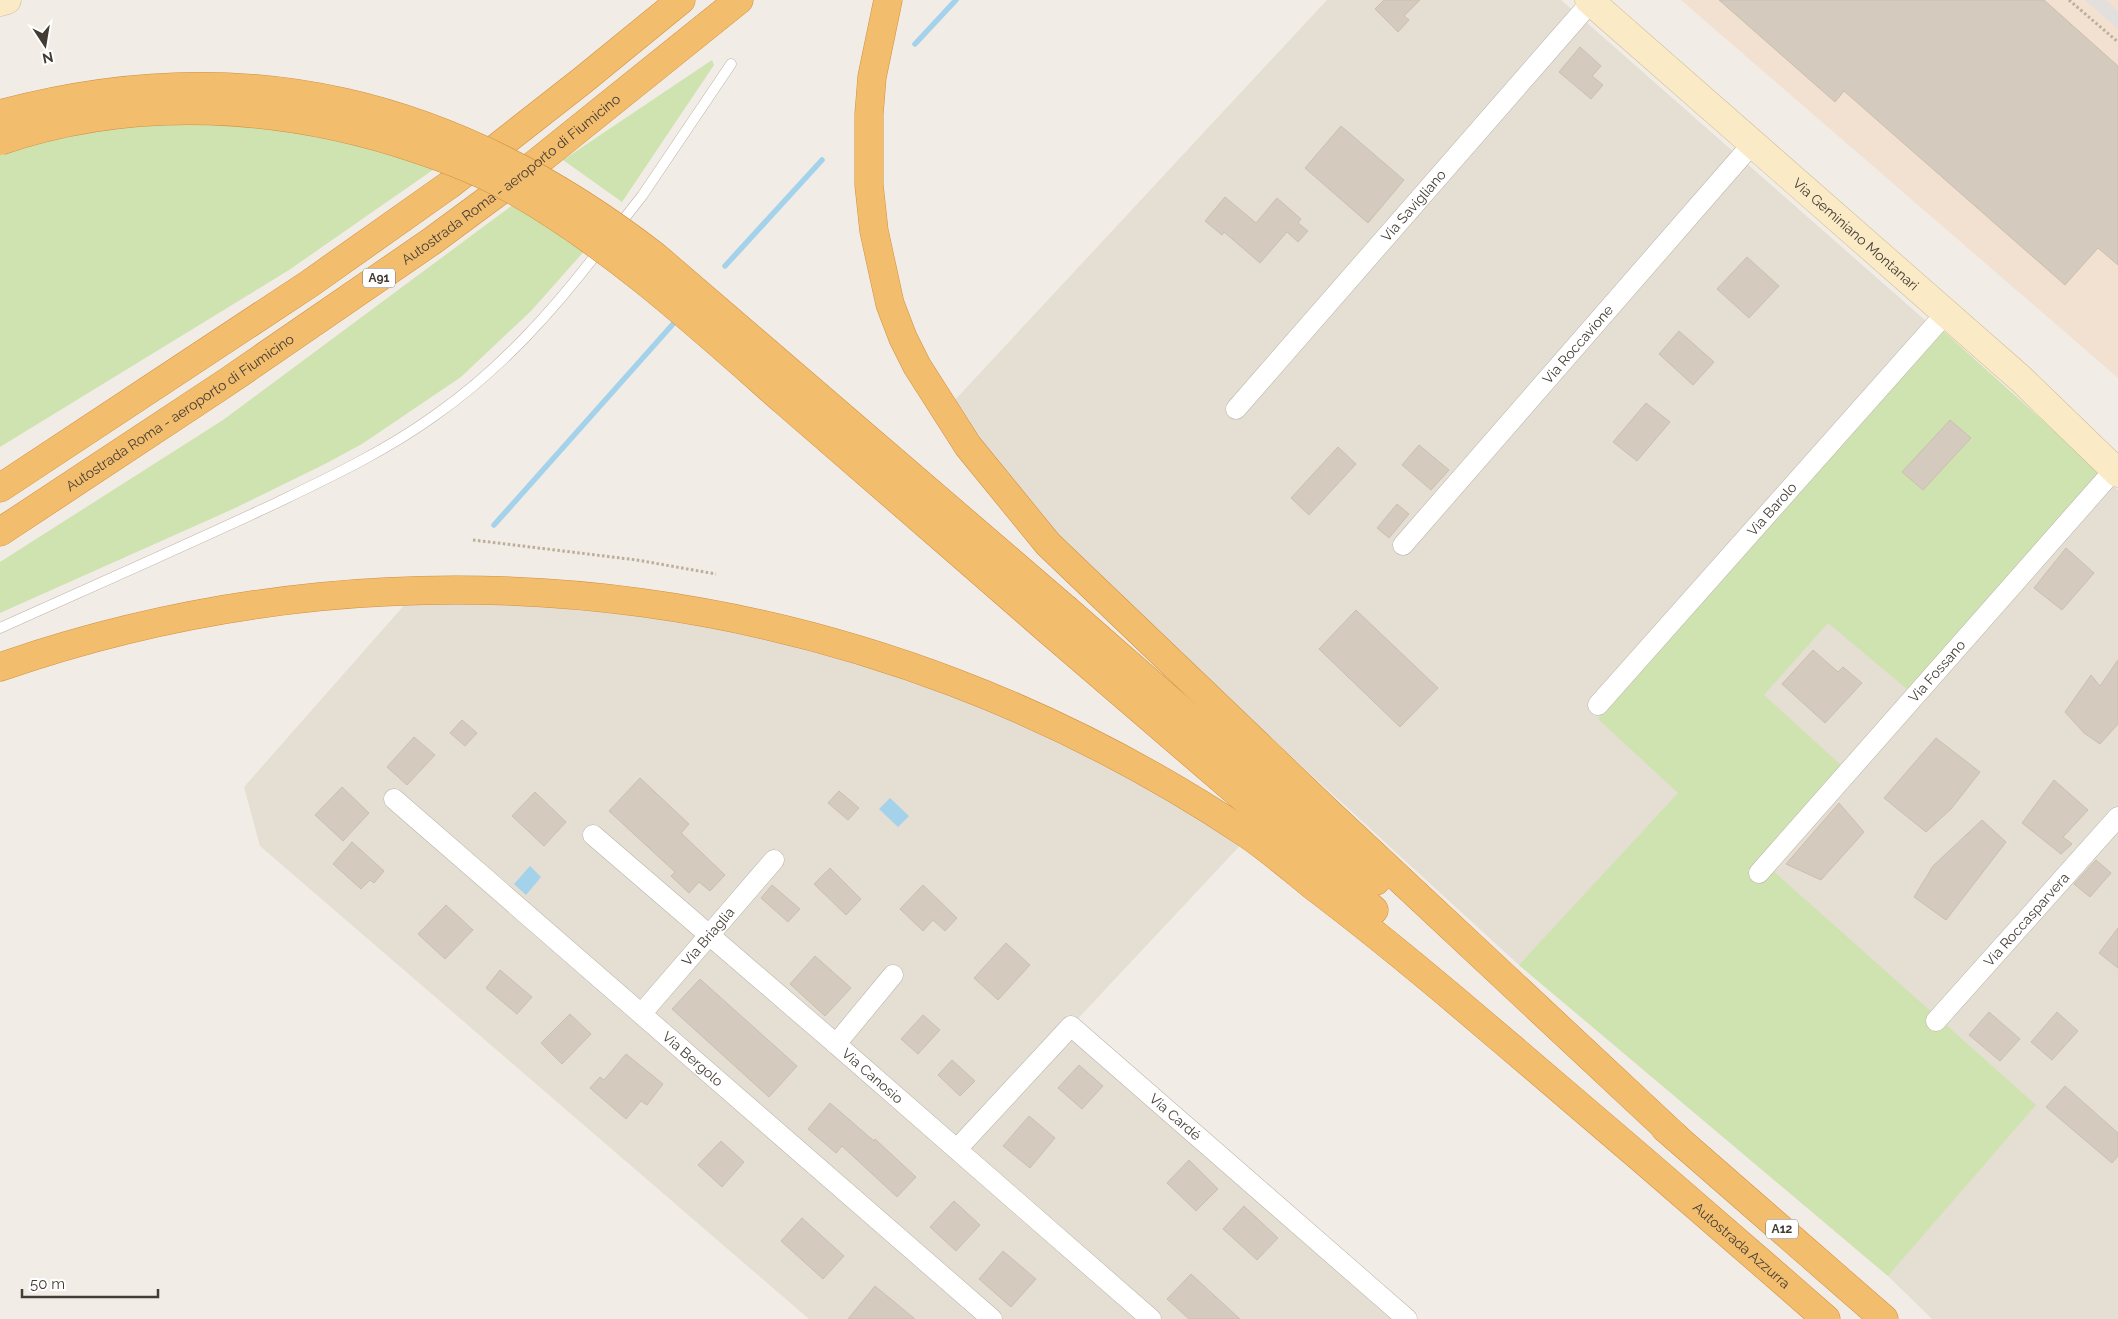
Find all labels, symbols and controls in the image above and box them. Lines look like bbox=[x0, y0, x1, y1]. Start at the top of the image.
north arrow bbox=[20, 20, 70, 70]
text: N bbox=[41, 49, 55, 67]
street label: Autostrada Roma - aeroporto di Fiumicino bbox=[398, 91, 623, 268]
street label: Via Savigliano bbox=[1378, 166, 1449, 245]
street label: Via Geminiano Montanari bbox=[1790, 175, 1922, 293]
road number: A91 bbox=[363, 268, 395, 288]
street label: Via Roccavione bbox=[1539, 302, 1616, 387]
street label: Autostrada Roma - aeroporto di Fiumicino bbox=[63, 330, 297, 494]
street label: Via Barolo bbox=[1744, 479, 1800, 539]
street label: Via Fossano bbox=[1905, 637, 1968, 706]
street label: Via Roccasparvera bbox=[1981, 869, 2072, 970]
street label: Via Briaglia bbox=[678, 904, 738, 969]
street label: Via Bergolo bbox=[659, 1028, 726, 1090]
street label: Via Canosio bbox=[839, 1045, 906, 1107]
street label: Via Cardé bbox=[1146, 1090, 1204, 1144]
street label: Autostrada Azzurra bbox=[1690, 1199, 1793, 1292]
road number: A12 bbox=[1766, 1220, 1798, 1238]
scale bar bbox=[22, 1266, 159, 1298]
text: 50 m bbox=[30, 1275, 65, 1293]

